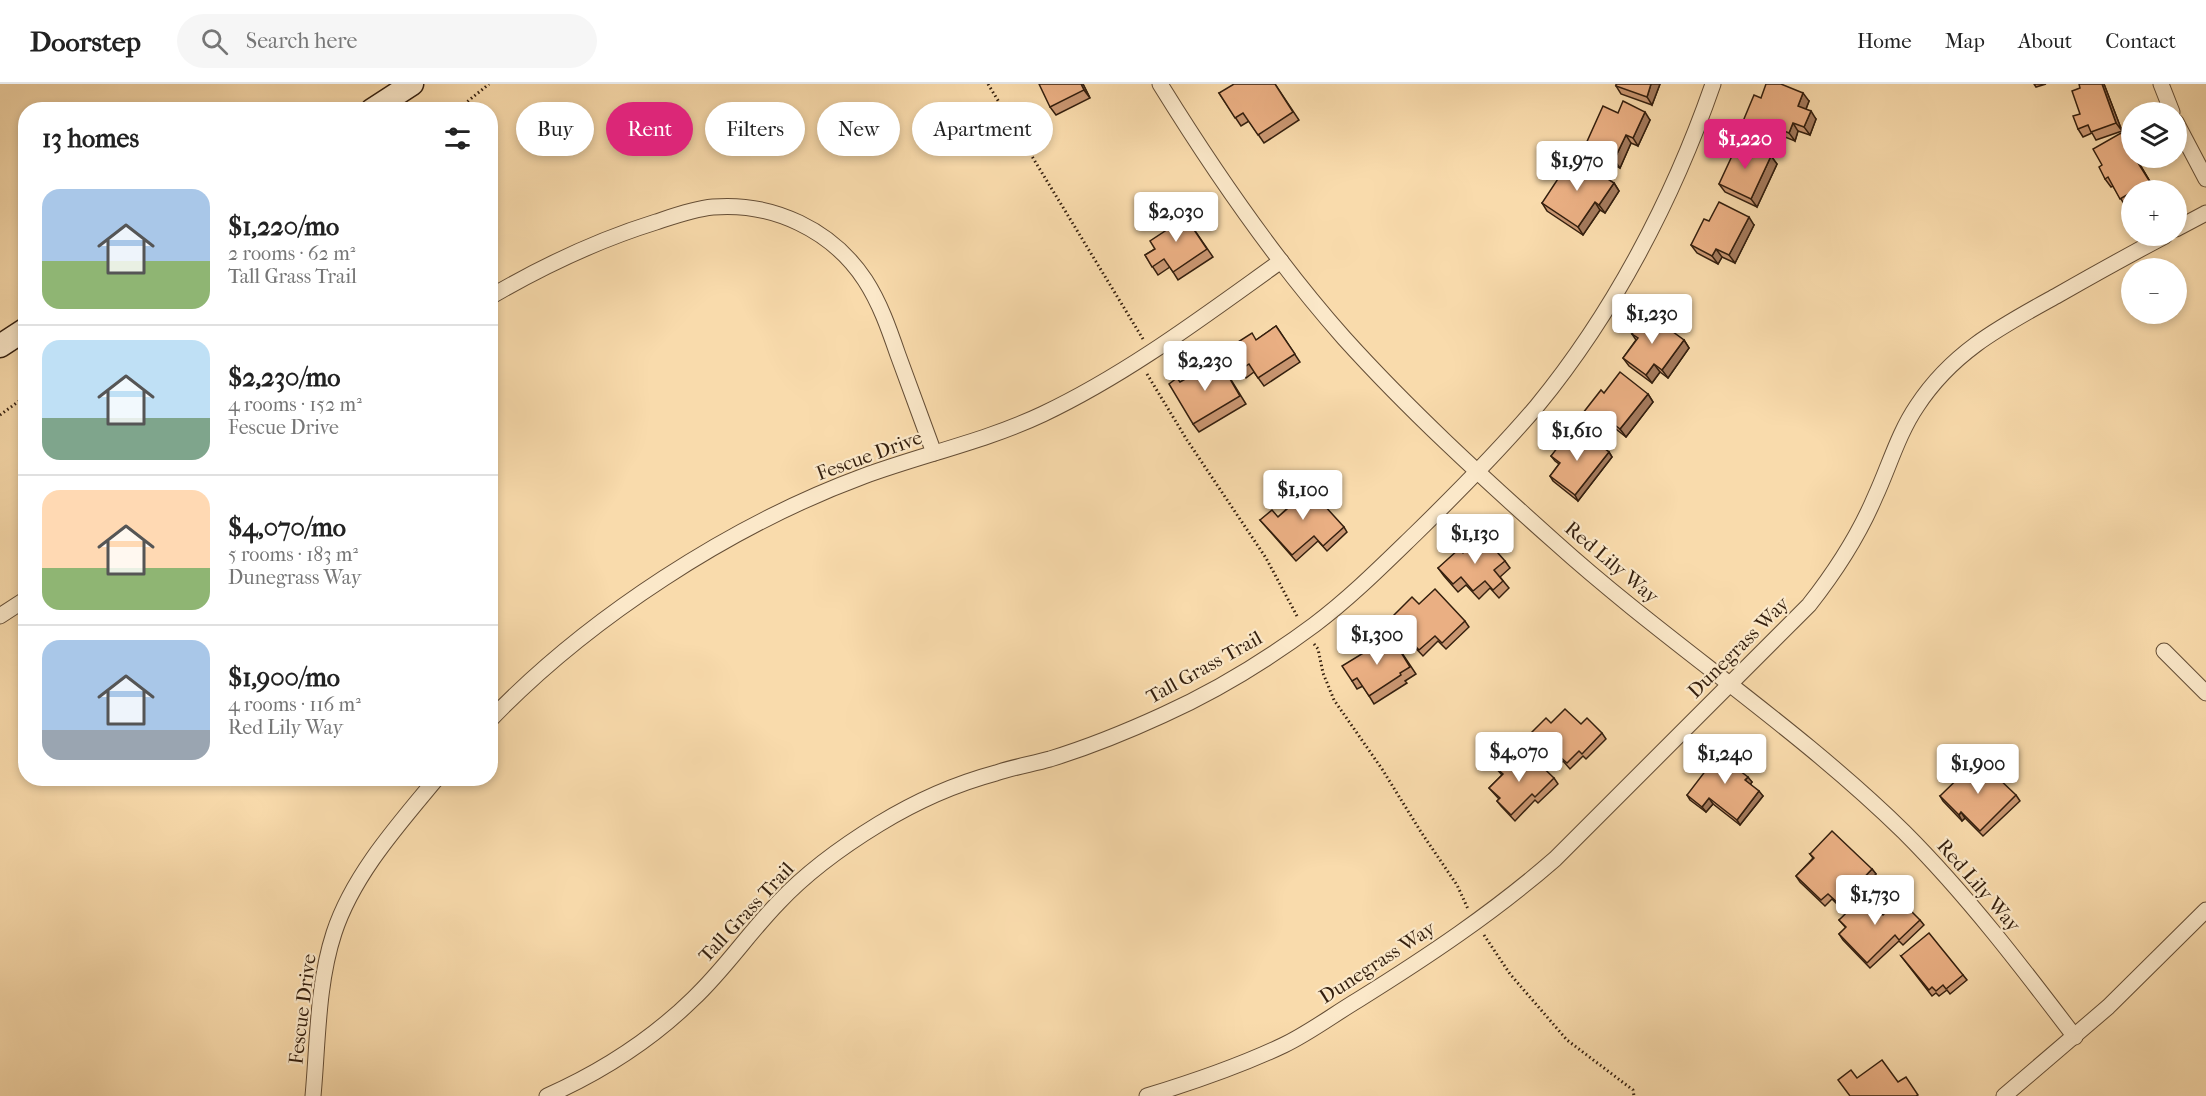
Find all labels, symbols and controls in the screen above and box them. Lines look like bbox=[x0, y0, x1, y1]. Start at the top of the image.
search box bbox=[177, 14, 597, 68]
text: Doorstep bbox=[30, 25, 141, 58]
icon: search bbox=[198, 25, 231, 58]
text: Search here bbox=[246, 28, 357, 54]
text: Home bbox=[1857, 29, 1912, 53]
text: Map bbox=[1945, 29, 1985, 53]
text: About bbox=[2018, 29, 2072, 53]
text: Contact bbox=[2105, 29, 2176, 53]
chip: Buy bbox=[516, 102, 594, 156]
chip: Rent bbox=[606, 102, 693, 156]
chip: Filters bbox=[705, 102, 805, 156]
chip: New bbox=[817, 102, 900, 156]
chip: Apartment bbox=[912, 102, 1053, 156]
map controls bbox=[2121, 102, 2187, 324]
button: layers bbox=[2121, 102, 2187, 168]
pin: $1,220 bbox=[1696, 119, 1794, 170]
icon: filters bbox=[441, 122, 474, 155]
text: 13 homes bbox=[42, 123, 139, 154]
text: $1,220 bbox=[1718, 127, 1772, 150]
pin: $1,970 bbox=[1528, 141, 1626, 192]
text: $1,970 bbox=[1550, 149, 1604, 172]
button: + bbox=[2121, 180, 2187, 246]
pin: $2,030 bbox=[1127, 192, 1225, 243]
text: $2,030 bbox=[1148, 200, 1204, 223]
text: $1,220/mo bbox=[228, 211, 339, 242]
icon: home bbox=[90, 213, 162, 285]
text: 2 rooms · 62 m² bbox=[228, 242, 355, 265]
button: − bbox=[2121, 258, 2187, 324]
text: Tall Grass Trail bbox=[228, 265, 357, 288]
pin: $1,230 bbox=[1603, 294, 1701, 345]
text: $1,230 bbox=[1626, 302, 1678, 325]
pin: $2,230 bbox=[1156, 341, 1254, 392]
text: $2,230 bbox=[1178, 349, 1232, 372]
text: $2,230/mo bbox=[228, 362, 340, 393]
icon: home bbox=[90, 364, 162, 436]
text: 4 rooms · 152 m² bbox=[228, 393, 362, 416]
pin: $1,610 bbox=[1528, 411, 1626, 462]
text: Fescue Drive bbox=[228, 416, 339, 439]
text: $1,610 bbox=[1552, 419, 1602, 442]
street label: Fescue Drive bbox=[813, 426, 925, 485]
pin: $1,100 bbox=[1254, 470, 1352, 521]
text: $1,100 bbox=[1277, 478, 1329, 501]
text: $4,070/mo bbox=[228, 512, 346, 543]
icon: home bbox=[90, 514, 162, 586]
pin: $1,130 bbox=[1426, 514, 1524, 565]
street label: Red Lily Way bbox=[1560, 517, 1664, 609]
text: $1,130 bbox=[1451, 522, 1499, 545]
text: 5 rooms · 183 m² bbox=[228, 543, 358, 566]
text: Dunegrass Way bbox=[228, 566, 361, 589]
street label: Dunegrass Way bbox=[1683, 591, 1795, 703]
pin: $1,300 bbox=[1328, 615, 1426, 666]
text: $1,300 bbox=[1351, 623, 1403, 646]
street label: Tall Grass Trail bbox=[1142, 626, 1266, 709]
text: $1,900/mo bbox=[228, 662, 340, 693]
icon: home bbox=[90, 664, 162, 736]
text: 4 rooms · 116 m² bbox=[228, 693, 361, 716]
text: Red Lily Way bbox=[228, 716, 343, 739]
pin: $4,070 bbox=[1470, 732, 1568, 783]
pin: $1,240 bbox=[1676, 734, 1774, 785]
text: $4,070 bbox=[1489, 740, 1549, 763]
text: $1,240 bbox=[1697, 742, 1753, 765]
pin: $1,900 bbox=[1929, 744, 2027, 795]
text: $1,900 bbox=[1951, 752, 2005, 775]
street label: Red Lily Way bbox=[1932, 834, 2026, 937]
street label: Tall Grass Trail bbox=[694, 857, 799, 967]
pin: $1,730 bbox=[1826, 875, 1924, 926]
text: $1,730 bbox=[1850, 883, 1900, 906]
street label: Dunegrass Way bbox=[1315, 916, 1441, 1008]
street label: Fescue Drive bbox=[284, 952, 321, 1066]

